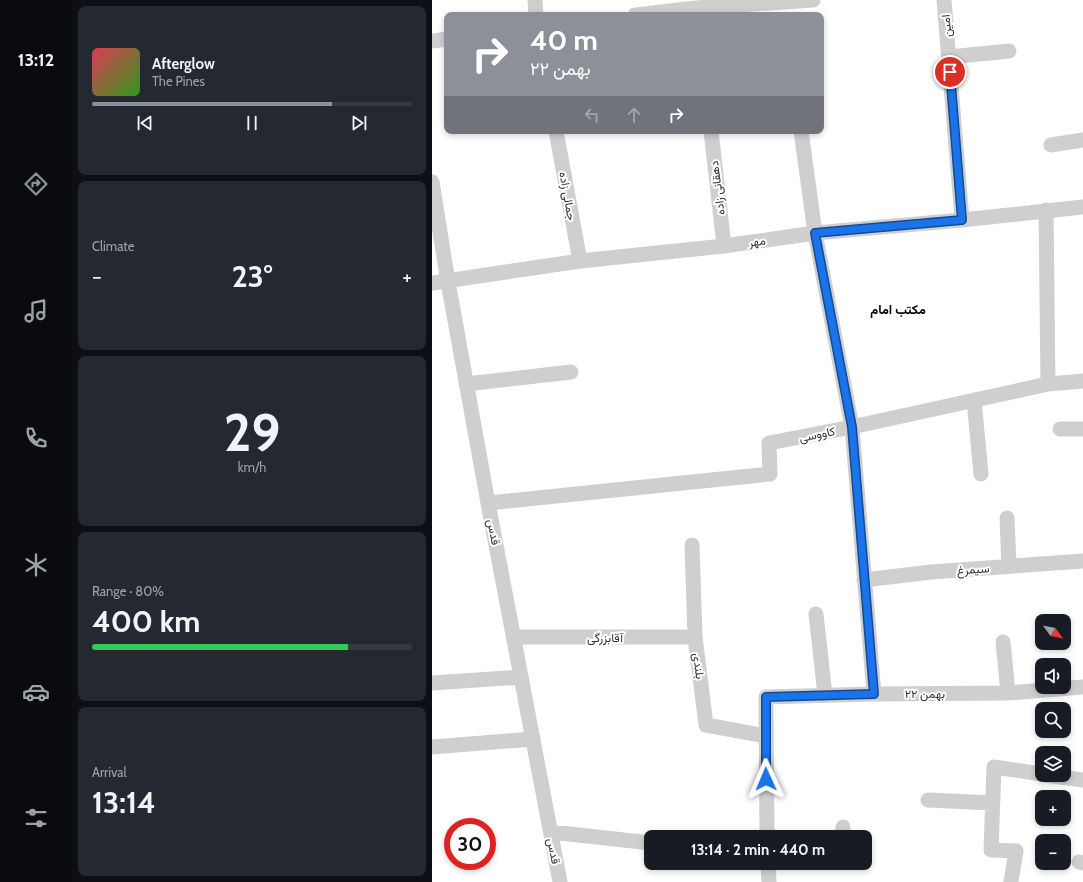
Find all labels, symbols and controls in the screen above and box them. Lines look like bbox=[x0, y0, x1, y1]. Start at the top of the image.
street label: امین bbox=[938, 14, 955, 38]
text: 40 m bbox=[530, 23, 598, 57]
icon: right bbox=[464, 28, 516, 80]
text: 13:12 bbox=[18, 49, 54, 71]
text: Afterglow bbox=[152, 55, 215, 73]
pin bbox=[933, 55, 967, 89]
text: ۲۲ بهمن bbox=[530, 58, 590, 80]
icon: arrive bbox=[939, 61, 961, 83]
text: The Pines bbox=[152, 73, 205, 89]
icon: left bbox=[581, 104, 603, 126]
icon: ahead bbox=[623, 104, 645, 126]
icon: right bbox=[665, 104, 687, 126]
icon: previous bbox=[134, 112, 156, 134]
icon: pause bbox=[241, 112, 263, 134]
icon: next bbox=[348, 112, 370, 134]
street label: دهقانی زاده bbox=[706, 160, 729, 216]
icon: directions bbox=[22, 170, 50, 198]
street label: جمالی زاده bbox=[555, 170, 580, 222]
street label: مهر bbox=[747, 232, 767, 251]
text: Climate bbox=[92, 238, 134, 254]
text: 23° bbox=[232, 258, 272, 295]
text: − bbox=[92, 263, 102, 290]
text: + bbox=[402, 263, 412, 290]
icon: music bbox=[22, 297, 50, 325]
district label: مکتب امام bbox=[870, 301, 926, 318]
text: 29 bbox=[224, 401, 280, 464]
street label: کاووسی bbox=[798, 423, 836, 446]
icon: phone bbox=[22, 424, 50, 452]
text: km/h bbox=[238, 459, 266, 475]
street label: قدس bbox=[483, 518, 504, 546]
icon: climate bbox=[22, 551, 50, 579]
street label: سیمرغ bbox=[956, 560, 990, 580]
text: Range · 80% bbox=[92, 583, 164, 599]
text: 400 km bbox=[92, 603, 200, 640]
north arrow bbox=[1035, 614, 1071, 650]
map controls bbox=[1035, 614, 1071, 870]
street label: آقابزرگی bbox=[587, 630, 624, 646]
street label: بلندی bbox=[689, 652, 708, 680]
button: sound bbox=[1035, 658, 1071, 694]
icon: car bbox=[22, 678, 50, 706]
street label: ۲۲ بهمن bbox=[905, 686, 945, 702]
button: search bbox=[1035, 702, 1071, 738]
button: layers bbox=[1035, 746, 1071, 782]
position arrow bbox=[745, 758, 787, 800]
text: Arrival bbox=[92, 764, 127, 780]
text: 13:14 bbox=[92, 784, 156, 821]
button: + bbox=[1035, 790, 1071, 826]
icon: filters bbox=[22, 804, 50, 832]
speed limit sign: 30 bbox=[444, 818, 496, 870]
button: − bbox=[1035, 834, 1071, 870]
street label: قدس bbox=[543, 837, 564, 865]
text: 13:14 · 2 min · 440 m bbox=[691, 841, 825, 859]

